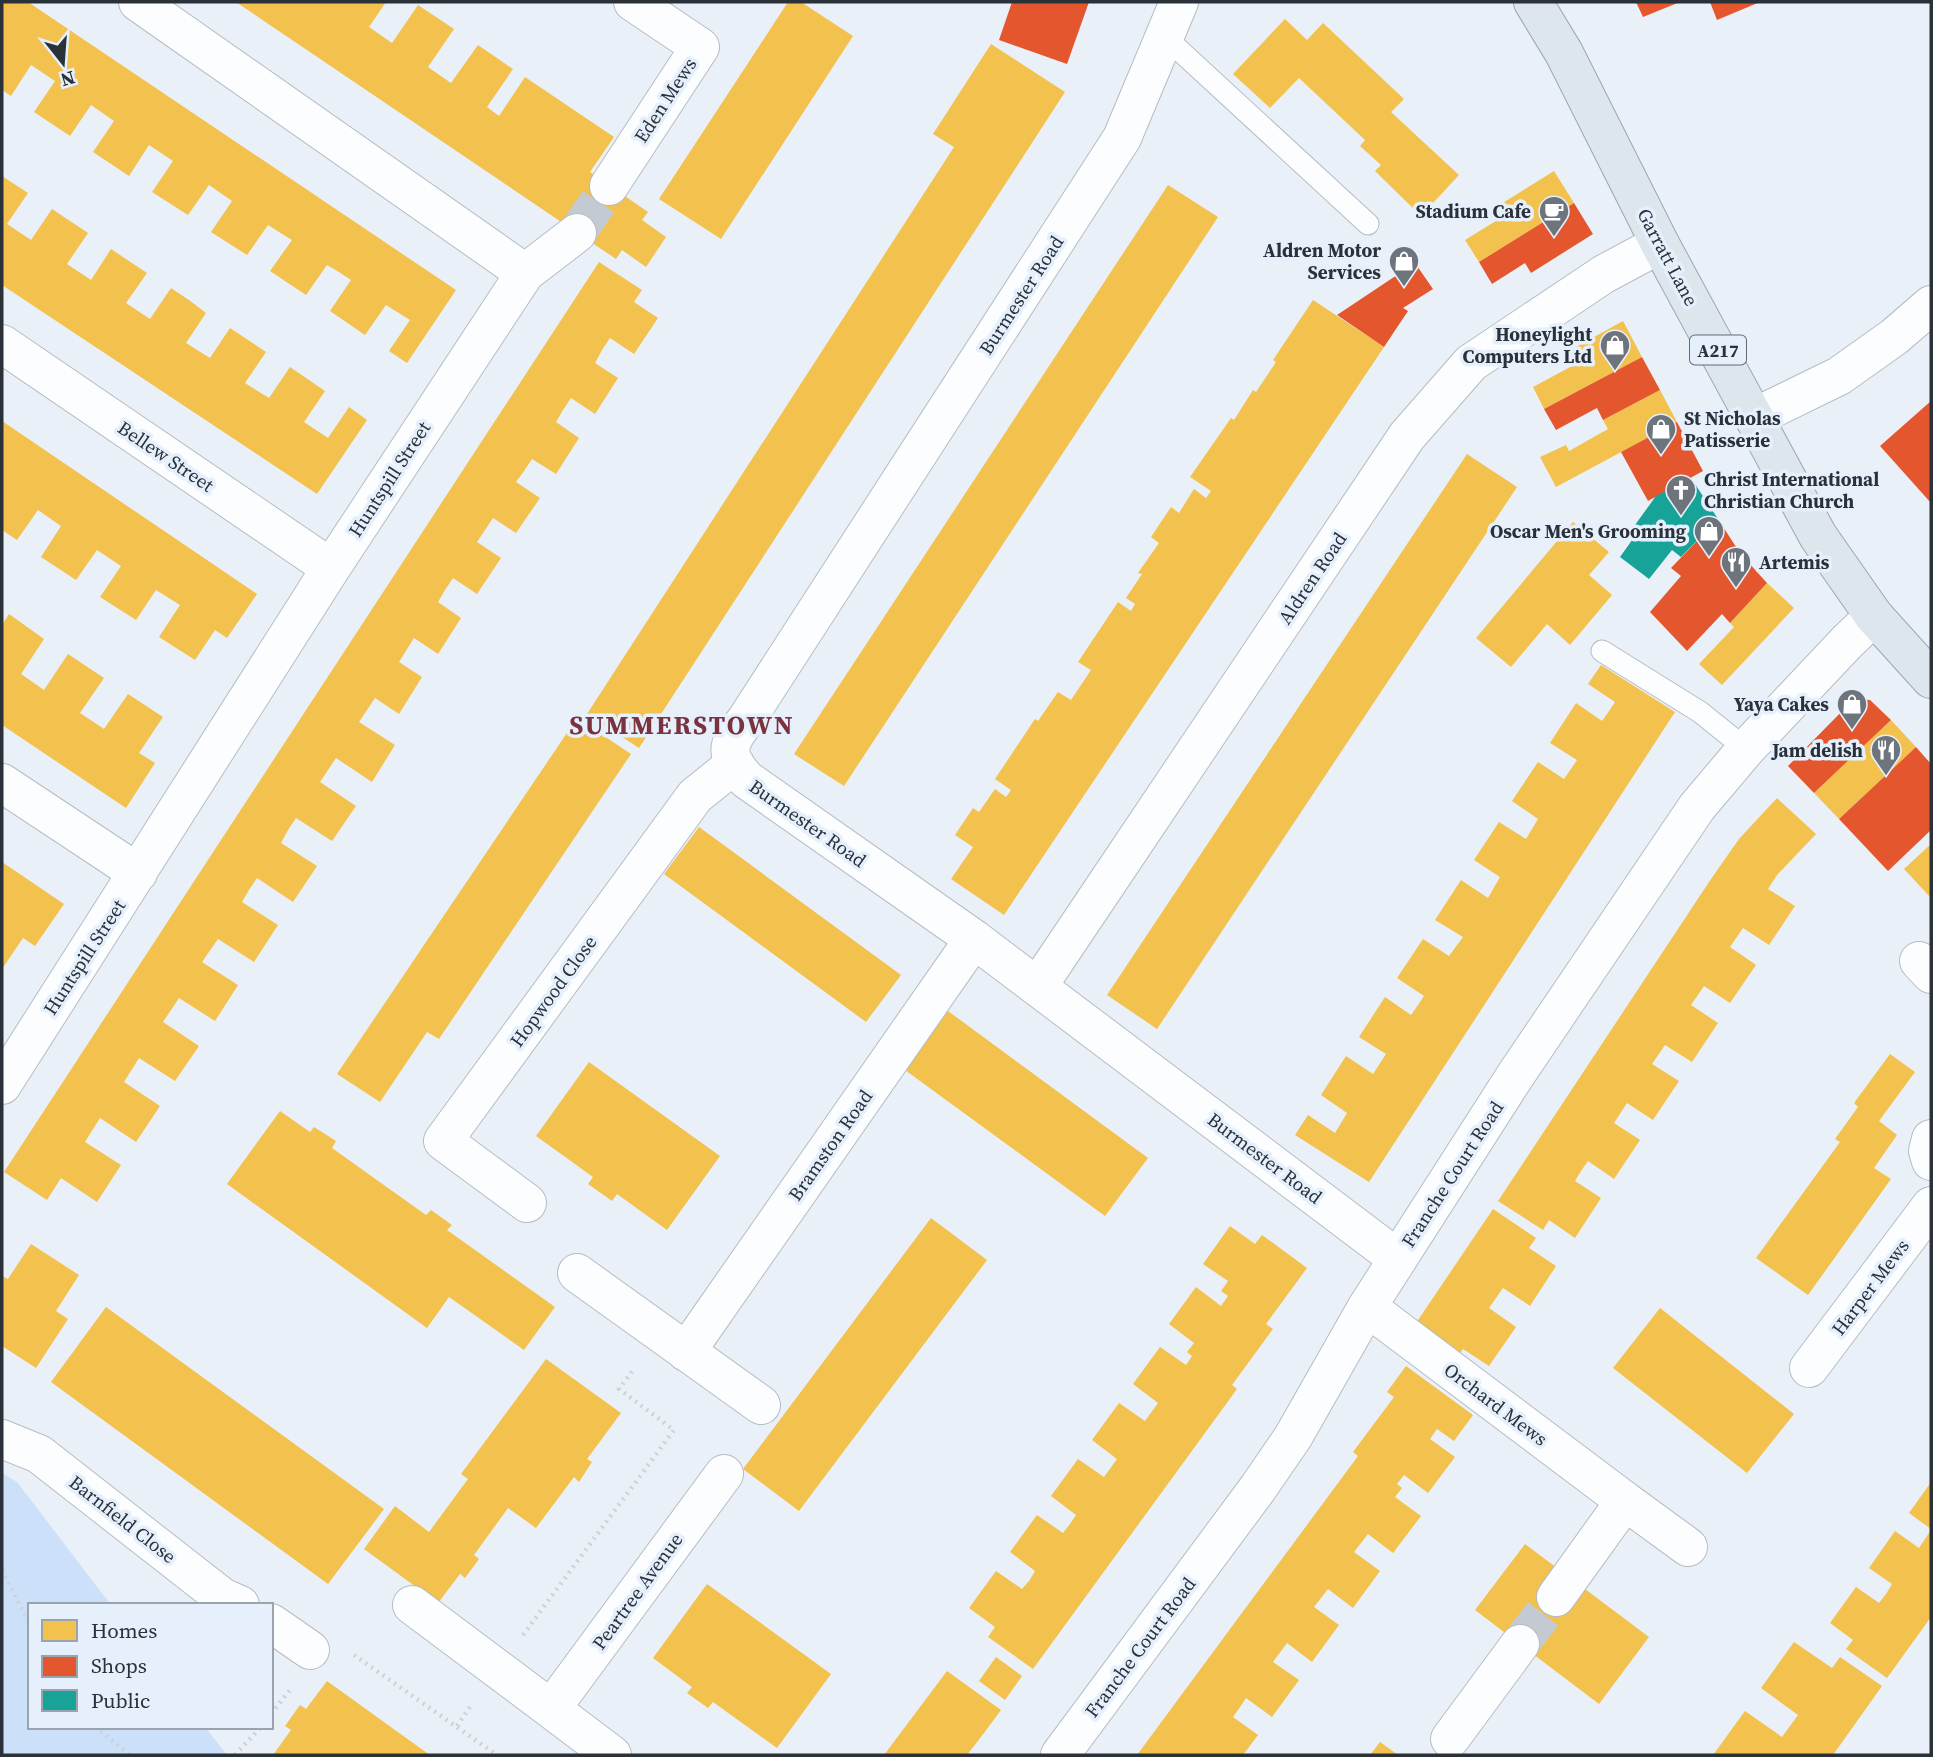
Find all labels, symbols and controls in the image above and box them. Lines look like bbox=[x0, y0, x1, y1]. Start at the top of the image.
north arrow bbox=[28, 28, 98, 98]
street label: Eden Mews bbox=[628, 52, 702, 148]
text: N bbox=[57, 65, 78, 94]
cafe icon: Stadium Cafe bbox=[1537, 194, 1571, 238]
place label: Stadium Cafe bbox=[1415, 198, 1531, 224]
street label: Garratt Lane bbox=[1631, 204, 1705, 310]
street label: Burmester Road bbox=[973, 230, 1069, 360]
place label: Aldren Motor Services bbox=[1263, 237, 1381, 285]
shop icon: Aldren Motor Services bbox=[1387, 244, 1421, 288]
place label: Honeylight Computers Ltd bbox=[1463, 321, 1592, 369]
shop icon: Honeylight Computers Ltd bbox=[1598, 328, 1632, 372]
road number: A217 bbox=[1690, 336, 1746, 364]
place label: St Nicholas Patisserie bbox=[1684, 405, 1781, 453]
shop icon: St Nicholas Patisserie bbox=[1644, 412, 1678, 456]
street label: Bellew Street bbox=[113, 414, 220, 498]
street label: Huntspill Street bbox=[342, 415, 437, 542]
place label: Christ International Christian Church bbox=[1704, 466, 1879, 514]
church icon: Christ International Christian Church bbox=[1664, 473, 1698, 517]
shop icon: Oscar Men's Grooming bbox=[1692, 514, 1726, 558]
place label: Oscar Men's Grooming bbox=[1490, 518, 1687, 544]
street label: Aldren Road bbox=[1272, 527, 1352, 629]
restaurant icon: Artemis bbox=[1719, 545, 1753, 589]
place label: Artemis bbox=[1759, 549, 1830, 575]
shop icon: Yaya Cakes bbox=[1835, 687, 1869, 731]
place label: Yaya Cakes bbox=[1734, 691, 1829, 717]
district label: SUMMERSTOWN bbox=[569, 707, 795, 743]
restaurant icon: Jam delish bbox=[1869, 733, 1903, 777]
place label: Jam delish bbox=[1771, 737, 1863, 763]
street label: Burmester Road bbox=[744, 773, 872, 873]
street label: Huntspill Street bbox=[37, 893, 132, 1020]
street label: Hopwood Close bbox=[504, 930, 602, 1052]
street label: Bramston Road bbox=[782, 1084, 878, 1206]
street label: Franche Court Road bbox=[1395, 1096, 1509, 1252]
street label: Burmester Road bbox=[1202, 1106, 1328, 1210]
street label: Harper Mews bbox=[1825, 1234, 1915, 1340]
street label: Orchard Mews bbox=[1439, 1357, 1553, 1451]
street label: Barnfield Close bbox=[64, 1469, 182, 1569]
street label: Peartree Avenue bbox=[586, 1527, 688, 1655]
street label: Franche Court Road bbox=[1079, 1571, 1202, 1723]
legend bbox=[28, 1603, 273, 1729]
text: Homes bbox=[91, 1616, 157, 1645]
text: Shops bbox=[91, 1651, 147, 1680]
text: Public bbox=[91, 1686, 150, 1715]

